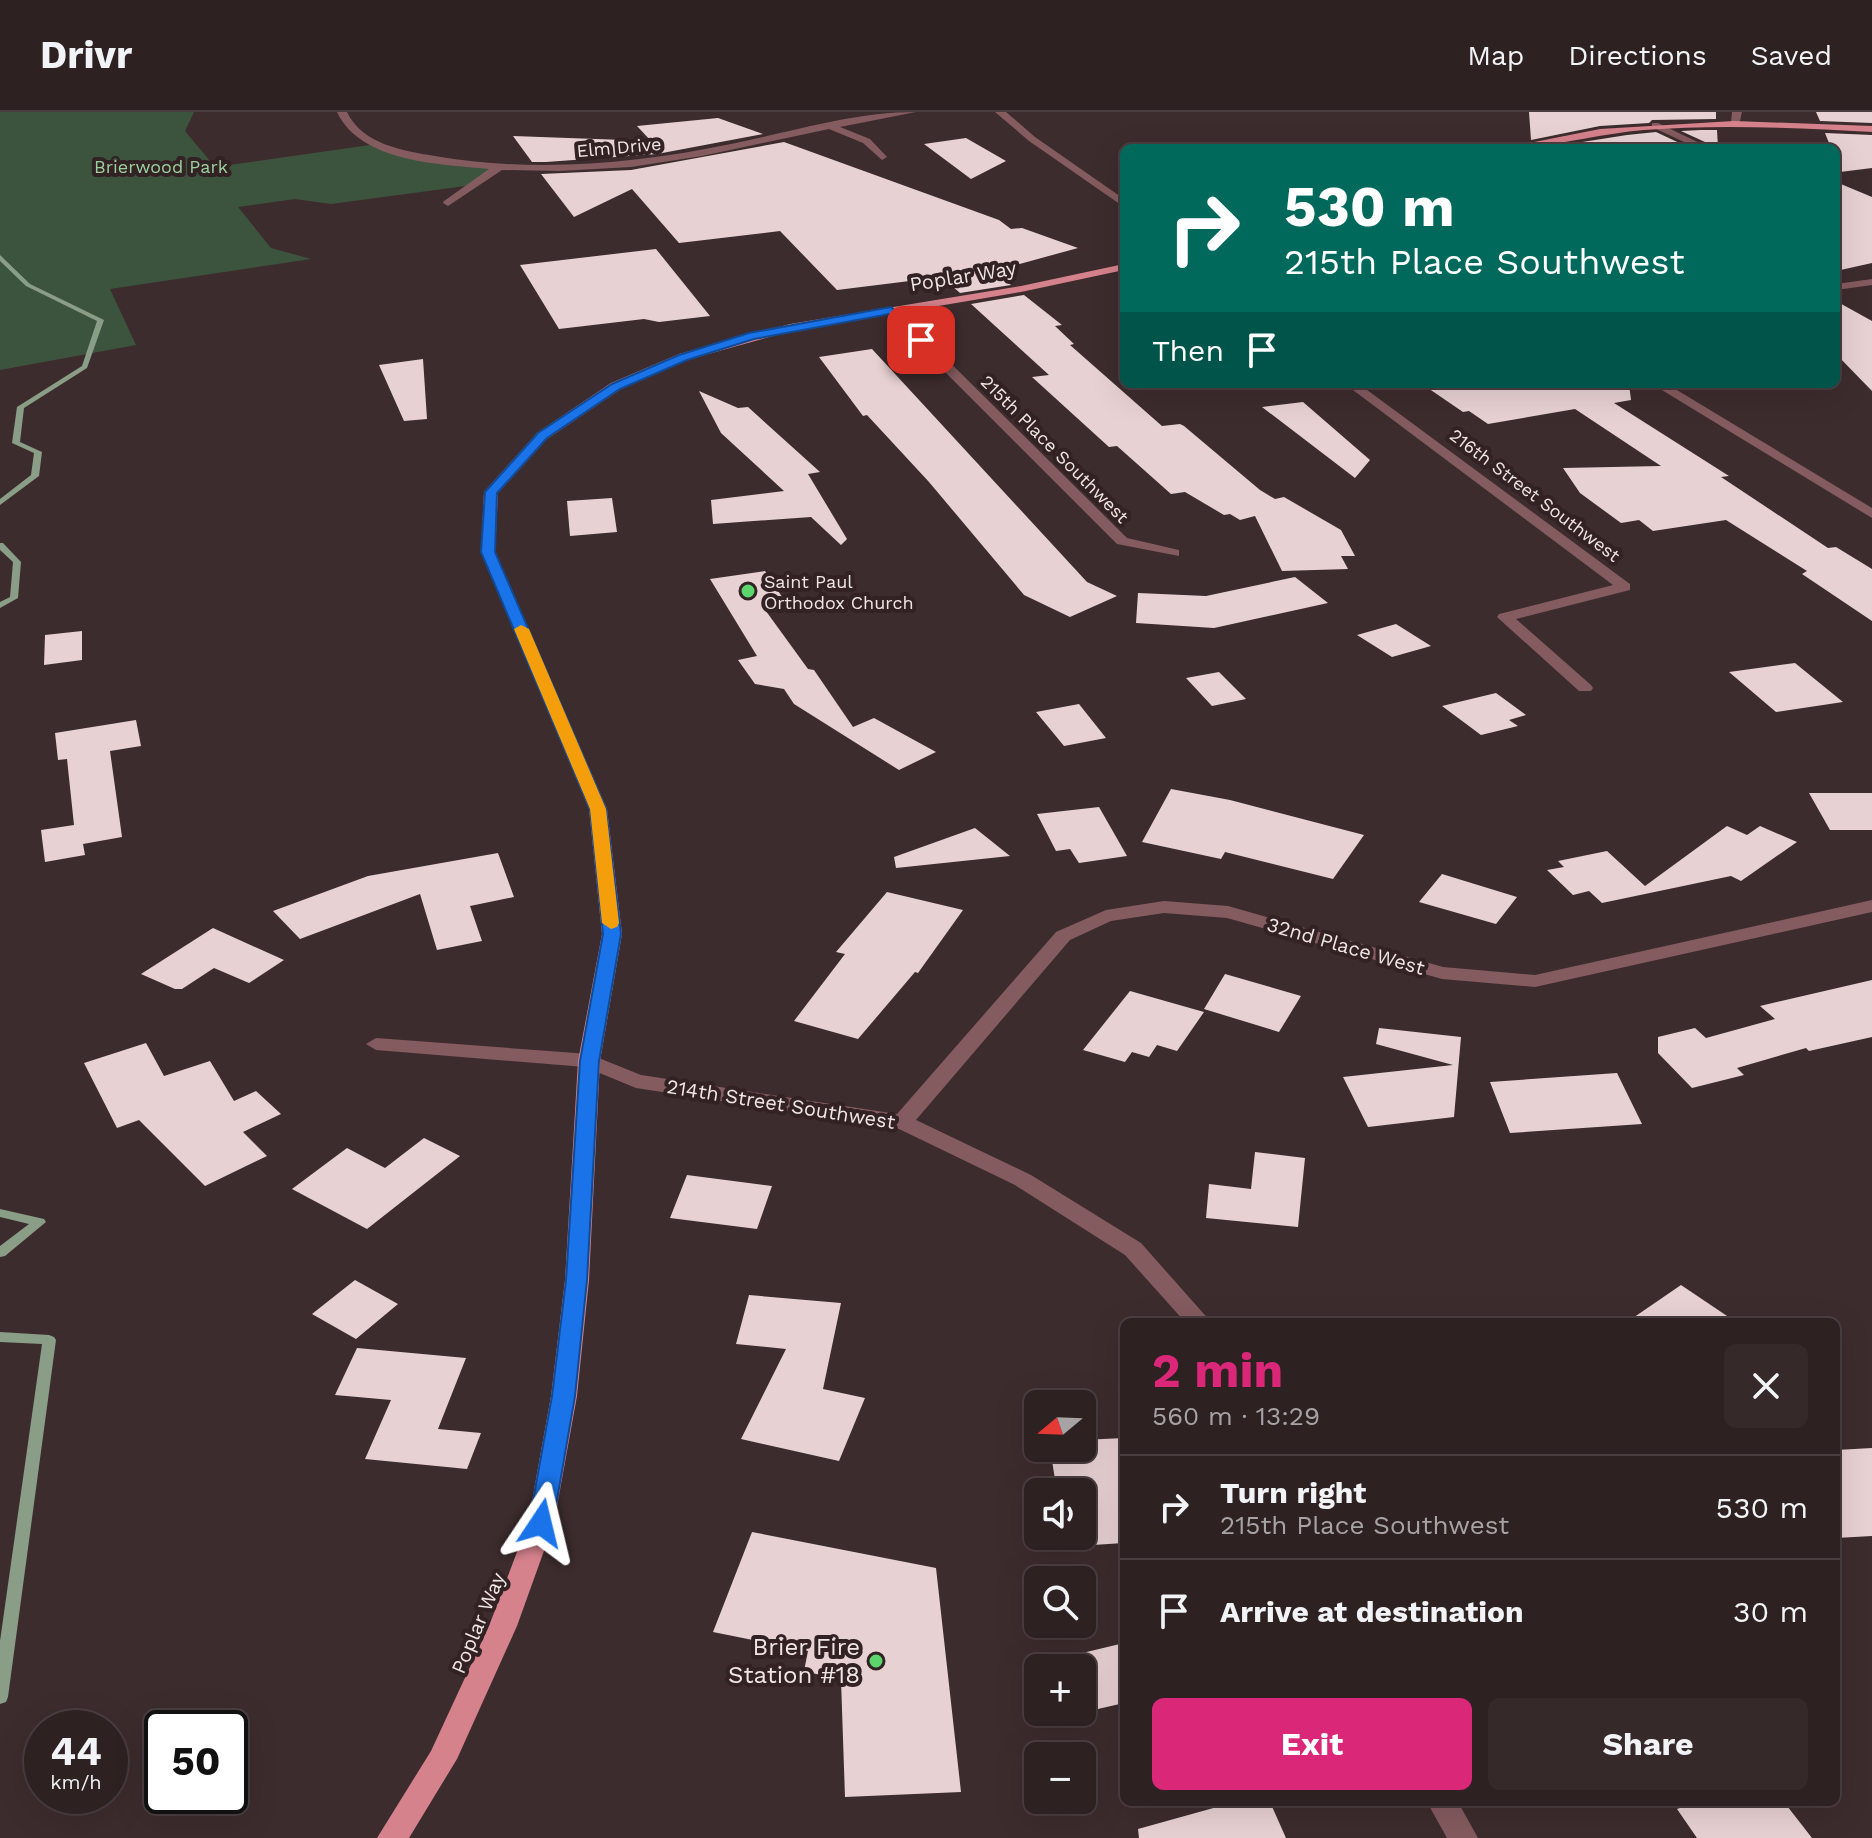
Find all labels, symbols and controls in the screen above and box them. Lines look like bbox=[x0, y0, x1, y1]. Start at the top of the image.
text: Drivr bbox=[40, 33, 132, 77]
text: Map bbox=[1467, 39, 1524, 72]
text: Directions bbox=[1568, 39, 1707, 72]
text: Saved bbox=[1751, 39, 1832, 72]
street label: Elm Drive bbox=[576, 133, 662, 161]
park label: Brierwood Park bbox=[94, 156, 228, 177]
text: 530 m bbox=[1284, 174, 1455, 240]
icon: right bbox=[1152, 176, 1256, 280]
text: 215th Place Southwest bbox=[1284, 241, 1685, 283]
street label: Poplar Way bbox=[908, 256, 1019, 296]
pin bbox=[887, 306, 955, 374]
icon: arrive bbox=[899, 318, 943, 362]
icon: arrive bbox=[1240, 328, 1284, 372]
text: Then bbox=[1152, 333, 1224, 368]
street label: 215th Place Southwest bbox=[977, 371, 1134, 528]
street label: 216th Street Southwest bbox=[1446, 424, 1625, 566]
place label: Saint Paul Orthodox Church bbox=[764, 571, 914, 613]
marker: Saint Paul Orthodox Church bbox=[739, 582, 757, 600]
street label: 32nd Place West bbox=[1264, 912, 1428, 980]
street label: 214th Street Southwest bbox=[665, 1074, 898, 1134]
text: 2 min bbox=[1152, 1342, 1283, 1399]
button: close bbox=[1724, 1344, 1808, 1428]
north arrow bbox=[1024, 1390, 1096, 1462]
map controls bbox=[1024, 1390, 1096, 1814]
text: 560 m · 13:29 bbox=[1152, 1401, 1320, 1431]
text: Turn right bbox=[1220, 1475, 1366, 1510]
button: sound bbox=[1024, 1478, 1096, 1550]
position arrow bbox=[499, 1481, 583, 1565]
icon: right bbox=[1152, 1485, 1196, 1529]
text: 530 m bbox=[1716, 1490, 1808, 1525]
text: 215th Place Southwest bbox=[1220, 1510, 1509, 1540]
button: search bbox=[1024, 1566, 1096, 1638]
street label: Poplar Way bbox=[446, 1568, 510, 1677]
icon: arrive bbox=[1152, 1589, 1196, 1633]
text: Arrive at destination bbox=[1220, 1594, 1524, 1629]
text: 30 m bbox=[1733, 1594, 1808, 1629]
place label: Brier Fire Station #18 bbox=[728, 1633, 860, 1689]
marker: Brier Fire Station #18 bbox=[867, 1652, 885, 1670]
button: + bbox=[1024, 1654, 1096, 1726]
button: Exit bbox=[1152, 1698, 1472, 1790]
button: Share bbox=[1488, 1698, 1808, 1790]
speed limit sign: 50 bbox=[144, 1710, 248, 1814]
text: 44 bbox=[50, 1728, 102, 1775]
button: − bbox=[1024, 1742, 1096, 1814]
text: km/h bbox=[50, 1770, 102, 1794]

